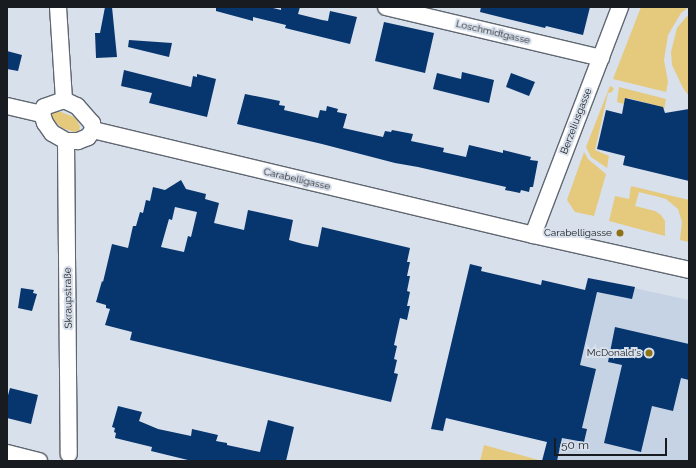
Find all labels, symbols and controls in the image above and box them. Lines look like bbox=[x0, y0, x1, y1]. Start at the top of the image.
street label: Loschmidtgasse bbox=[455, 18, 531, 46]
street label: Berzeliusgasse bbox=[558, 86, 594, 156]
street label: Carabelligasse bbox=[262, 165, 332, 193]
place label: Carabelligasse bbox=[544, 227, 612, 239]
marker: Carabelligasse bbox=[615, 228, 625, 238]
street label: Skraupstraße bbox=[61, 267, 75, 329]
place label: McDonald's bbox=[587, 347, 641, 359]
marker: McDonald's bbox=[644, 348, 654, 358]
scale bar bbox=[556, 430, 669, 456]
text: 50 m bbox=[561, 438, 589, 452]

